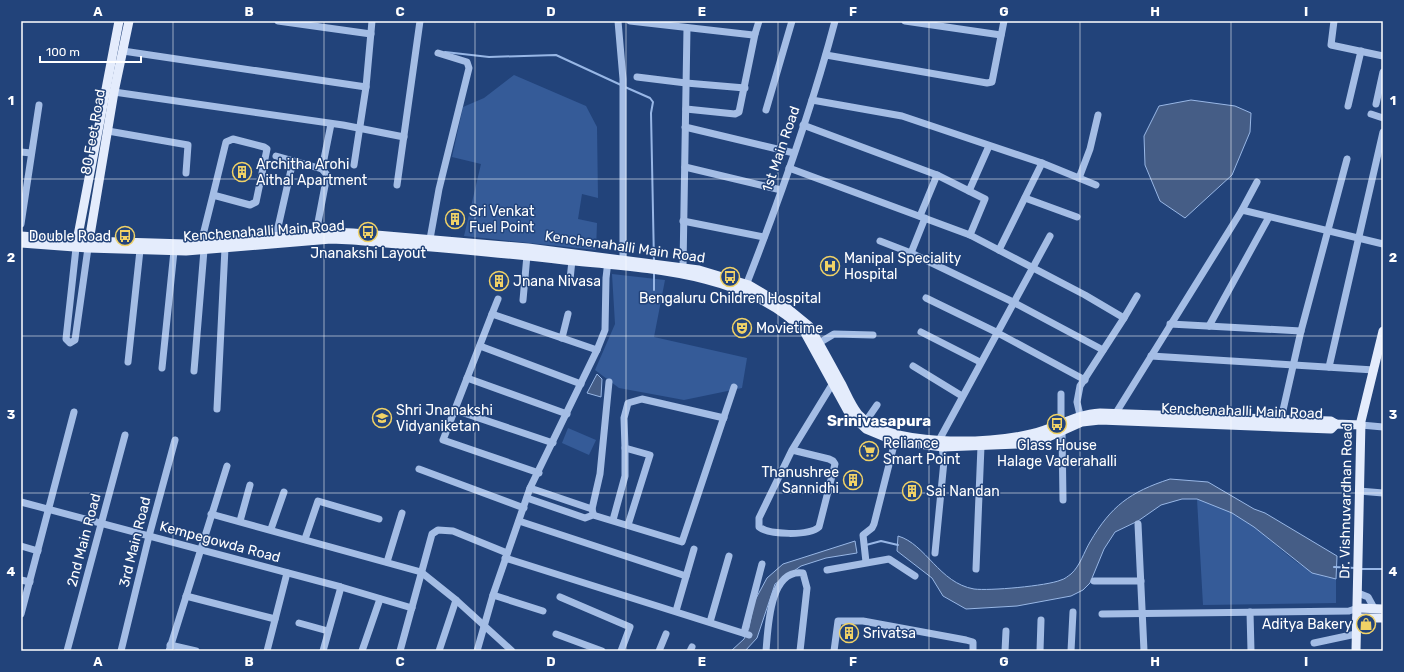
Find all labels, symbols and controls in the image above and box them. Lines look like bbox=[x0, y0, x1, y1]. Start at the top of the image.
text: A bbox=[93, 4, 103, 19]
text: B bbox=[244, 4, 254, 19]
text: C bbox=[395, 4, 405, 19]
text: D bbox=[546, 4, 556, 19]
text: E bbox=[698, 4, 706, 19]
text: F bbox=[849, 4, 857, 19]
text: G bbox=[999, 4, 1009, 19]
text: H bbox=[1150, 4, 1160, 19]
text: I bbox=[1304, 4, 1308, 19]
scale bar bbox=[40, 38, 141, 64]
text: 100 m bbox=[46, 45, 80, 59]
street label: 80 Feet Road bbox=[77, 88, 109, 176]
text: 1 bbox=[8, 93, 14, 108]
text: 1 bbox=[1390, 93, 1396, 108]
street label: 1st Main Road bbox=[758, 104, 804, 194]
place label: Architha Arohi Aithal Apartment bbox=[256, 156, 368, 189]
building icon: Architha Arohi Aithal Apartment bbox=[231, 161, 253, 183]
place label: Sri Venkat Fuel Point bbox=[469, 203, 535, 236]
building icon: Sri Venkat Fuel Point bbox=[444, 208, 466, 230]
street label: Kenchenahalli Main Road bbox=[183, 217, 345, 245]
bus stop icon: Jnanakshi Layout bbox=[357, 221, 379, 243]
bus stop icon: Double Road bbox=[114, 225, 136, 247]
street label: Kenchenahalli Main Road bbox=[544, 227, 706, 267]
place label: Double Road bbox=[29, 228, 111, 245]
place label: Jnanakshi Layout bbox=[310, 245, 426, 262]
text: 2 bbox=[7, 250, 15, 265]
place label: Manipal Speciality Hospital bbox=[844, 250, 962, 283]
text: 2 bbox=[1389, 250, 1397, 265]
hospital icon: Manipal Speciality Hospital bbox=[819, 255, 841, 277]
bus stop icon: Bengaluru Children Hospital bbox=[719, 266, 741, 288]
building icon: Jnana Nivasa bbox=[488, 270, 510, 292]
place label: Jnana Nivasa bbox=[513, 273, 601, 290]
place label: Bengaluru Children Hospital bbox=[639, 290, 821, 307]
theatre icon: Movietime bbox=[731, 317, 753, 339]
place label: Movietime bbox=[756, 320, 823, 337]
street label: Kenchenahalli Main Road bbox=[1161, 400, 1323, 422]
place label: Shri Jnanakshi Vidyaniketan bbox=[396, 402, 493, 435]
text: 3 bbox=[7, 407, 16, 422]
school or university icon: Shri Jnanakshi Vidyaniketan bbox=[371, 407, 393, 429]
text: 3 bbox=[1389, 407, 1398, 422]
district label: Srinivasapura bbox=[827, 412, 931, 430]
bus stop icon: Glass House Halage Vaderahalli bbox=[1046, 413, 1068, 435]
street label: Dr. Vishnuvardhan Road bbox=[1336, 423, 1356, 579]
place label: Reliance Smart Point bbox=[883, 435, 961, 468]
place label: Glass House Halage Vaderahalli bbox=[997, 437, 1117, 470]
supermarket icon: Reliance Smart Point bbox=[858, 440, 880, 462]
place label: Thanushree Sannidhi bbox=[761, 464, 839, 497]
building icon: Thanushree Sannidhi bbox=[842, 469, 864, 491]
building icon: Sai Nandan bbox=[901, 480, 923, 502]
place label: Sai Nandan bbox=[926, 483, 1000, 500]
street label: 2nd Main Road bbox=[63, 492, 105, 588]
street label: 3rd Main Road bbox=[116, 495, 154, 589]
street label: Kempegowda Road bbox=[158, 518, 282, 566]
text: 4 bbox=[7, 564, 16, 579]
text: 4 bbox=[1389, 564, 1398, 579]
shop icon: Aditya Bakery bbox=[1355, 613, 1377, 635]
place label: Aditya Bakery bbox=[1262, 616, 1352, 633]
building icon: Srivatsa bbox=[838, 622, 860, 644]
place label: Srivatsa bbox=[863, 625, 916, 642]
text: A bbox=[93, 654, 103, 669]
text: B bbox=[244, 654, 254, 669]
text: C bbox=[395, 654, 405, 669]
text: D bbox=[546, 654, 556, 669]
text: E bbox=[698, 654, 706, 669]
text: F bbox=[849, 654, 857, 669]
text: G bbox=[999, 654, 1009, 669]
text: H bbox=[1150, 654, 1160, 669]
text: I bbox=[1304, 654, 1308, 669]

